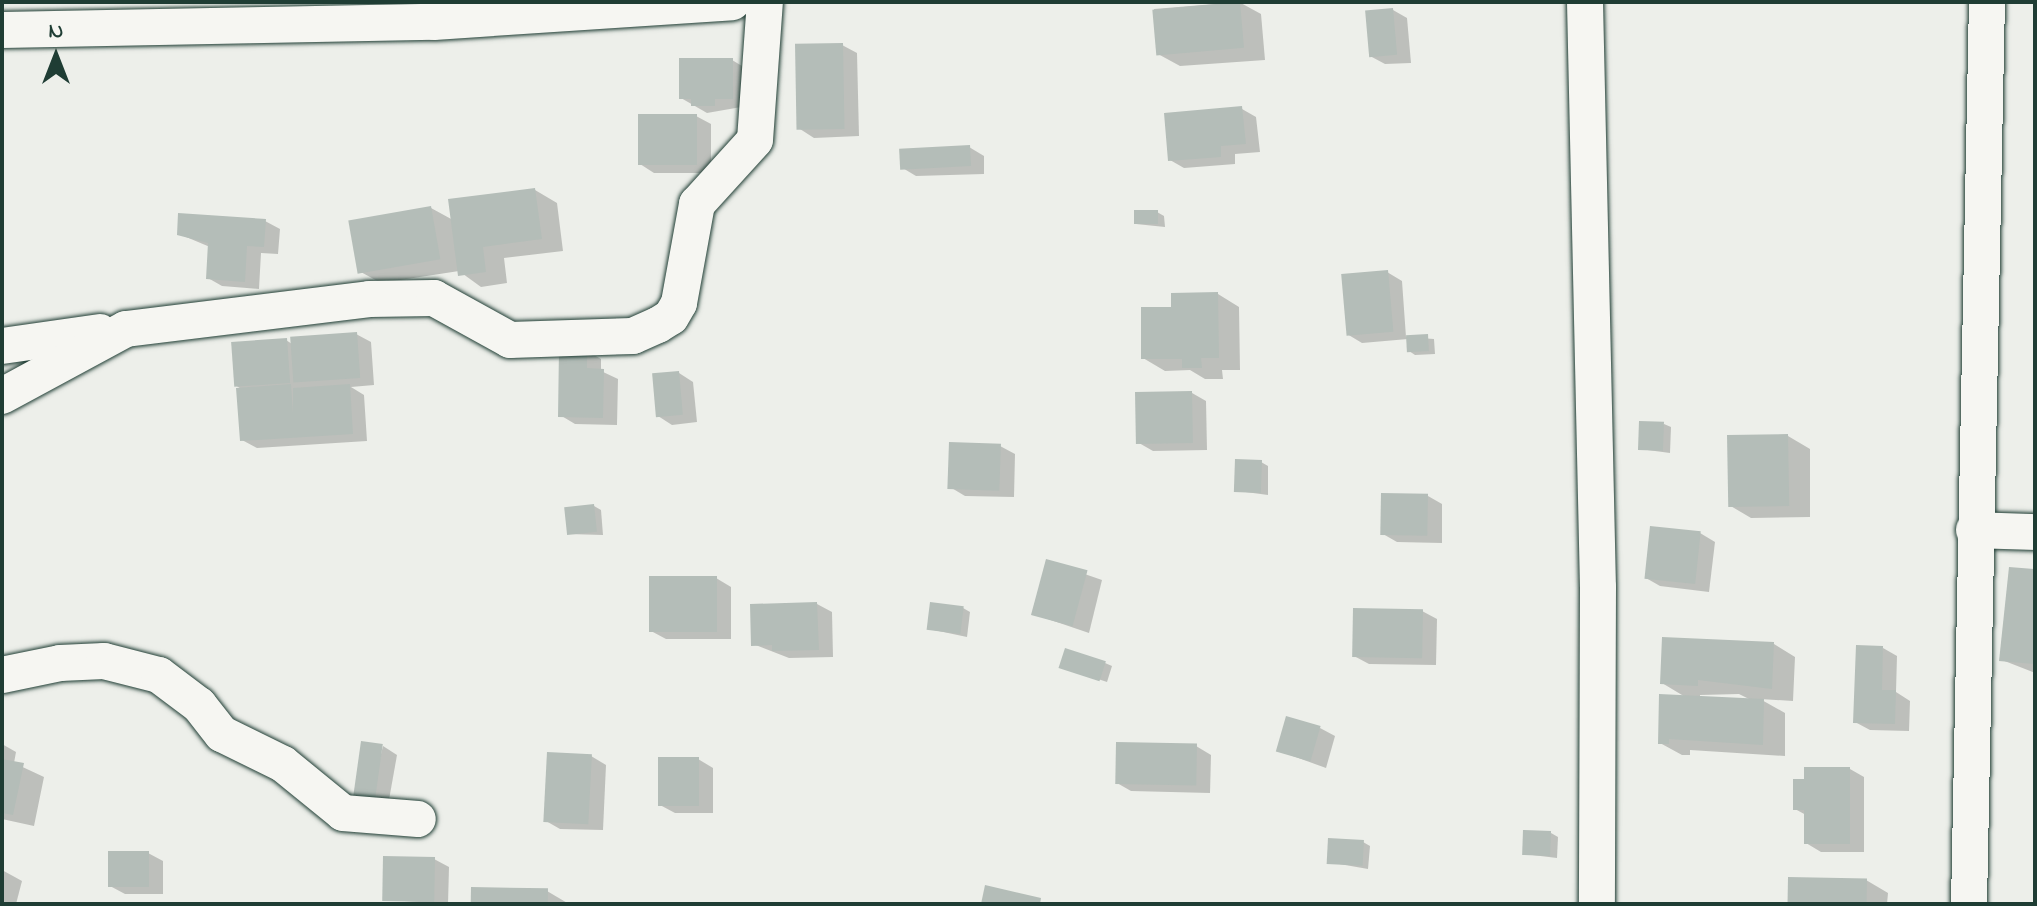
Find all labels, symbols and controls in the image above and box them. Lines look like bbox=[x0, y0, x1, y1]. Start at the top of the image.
north arrow bbox=[16, 16, 96, 96]
text: N bbox=[49, 16, 63, 48]

